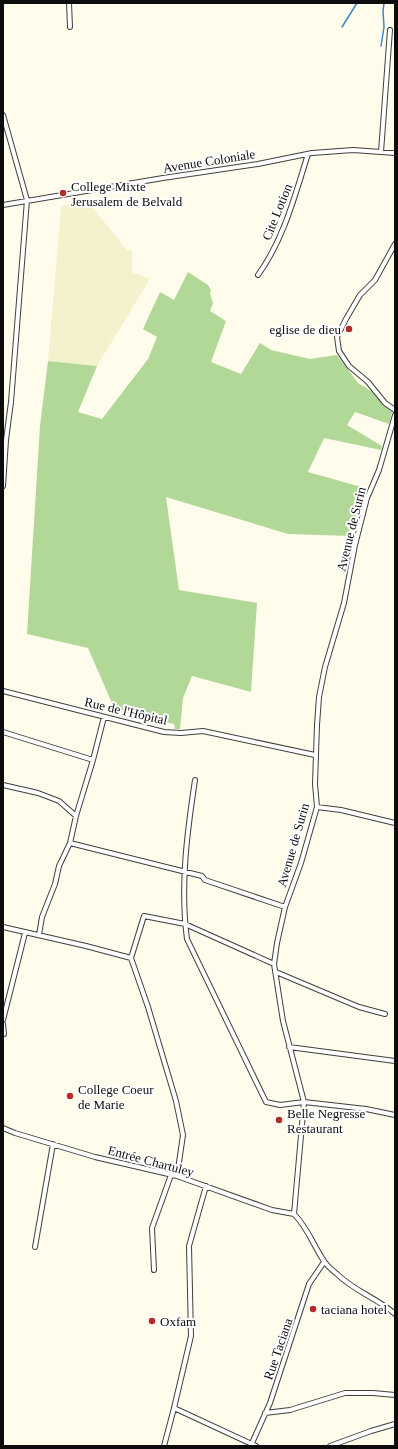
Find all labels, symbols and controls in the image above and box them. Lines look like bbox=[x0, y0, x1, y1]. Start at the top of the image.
street label: Avenue Coloniale bbox=[162, 146, 256, 176]
place label: College Mixte Jerusalem de Belvald bbox=[71, 179, 183, 209]
street label: Cite Lotion bbox=[259, 181, 295, 242]
marker: College Mixte Jerusalem de Belvald bbox=[58, 188, 68, 198]
place label: eglise de dieu bbox=[270, 322, 341, 337]
marker: eglise de dieu bbox=[344, 324, 354, 334]
street label: Avenue de Surin bbox=[333, 485, 369, 573]
street label: Rue de l'Hôpital bbox=[83, 694, 169, 728]
street label: Avenue de Surin bbox=[274, 801, 312, 889]
place label: College Coeur de Marie bbox=[78, 1082, 154, 1112]
marker: College Coeur de Marie bbox=[65, 1091, 75, 1101]
place label: Belle Negresse Restaurant bbox=[287, 1106, 366, 1136]
marker: Belle Negresse Restaurant bbox=[274, 1115, 284, 1125]
street label: Entrée Chartuley bbox=[106, 1142, 196, 1180]
place label: taciana hotel bbox=[321, 1302, 387, 1317]
marker: taciana hotel bbox=[308, 1304, 318, 1314]
place label: Oxfam bbox=[160, 1314, 196, 1329]
marker: Oxfam bbox=[147, 1316, 157, 1326]
street label: Rue Taciana bbox=[260, 1316, 296, 1382]

